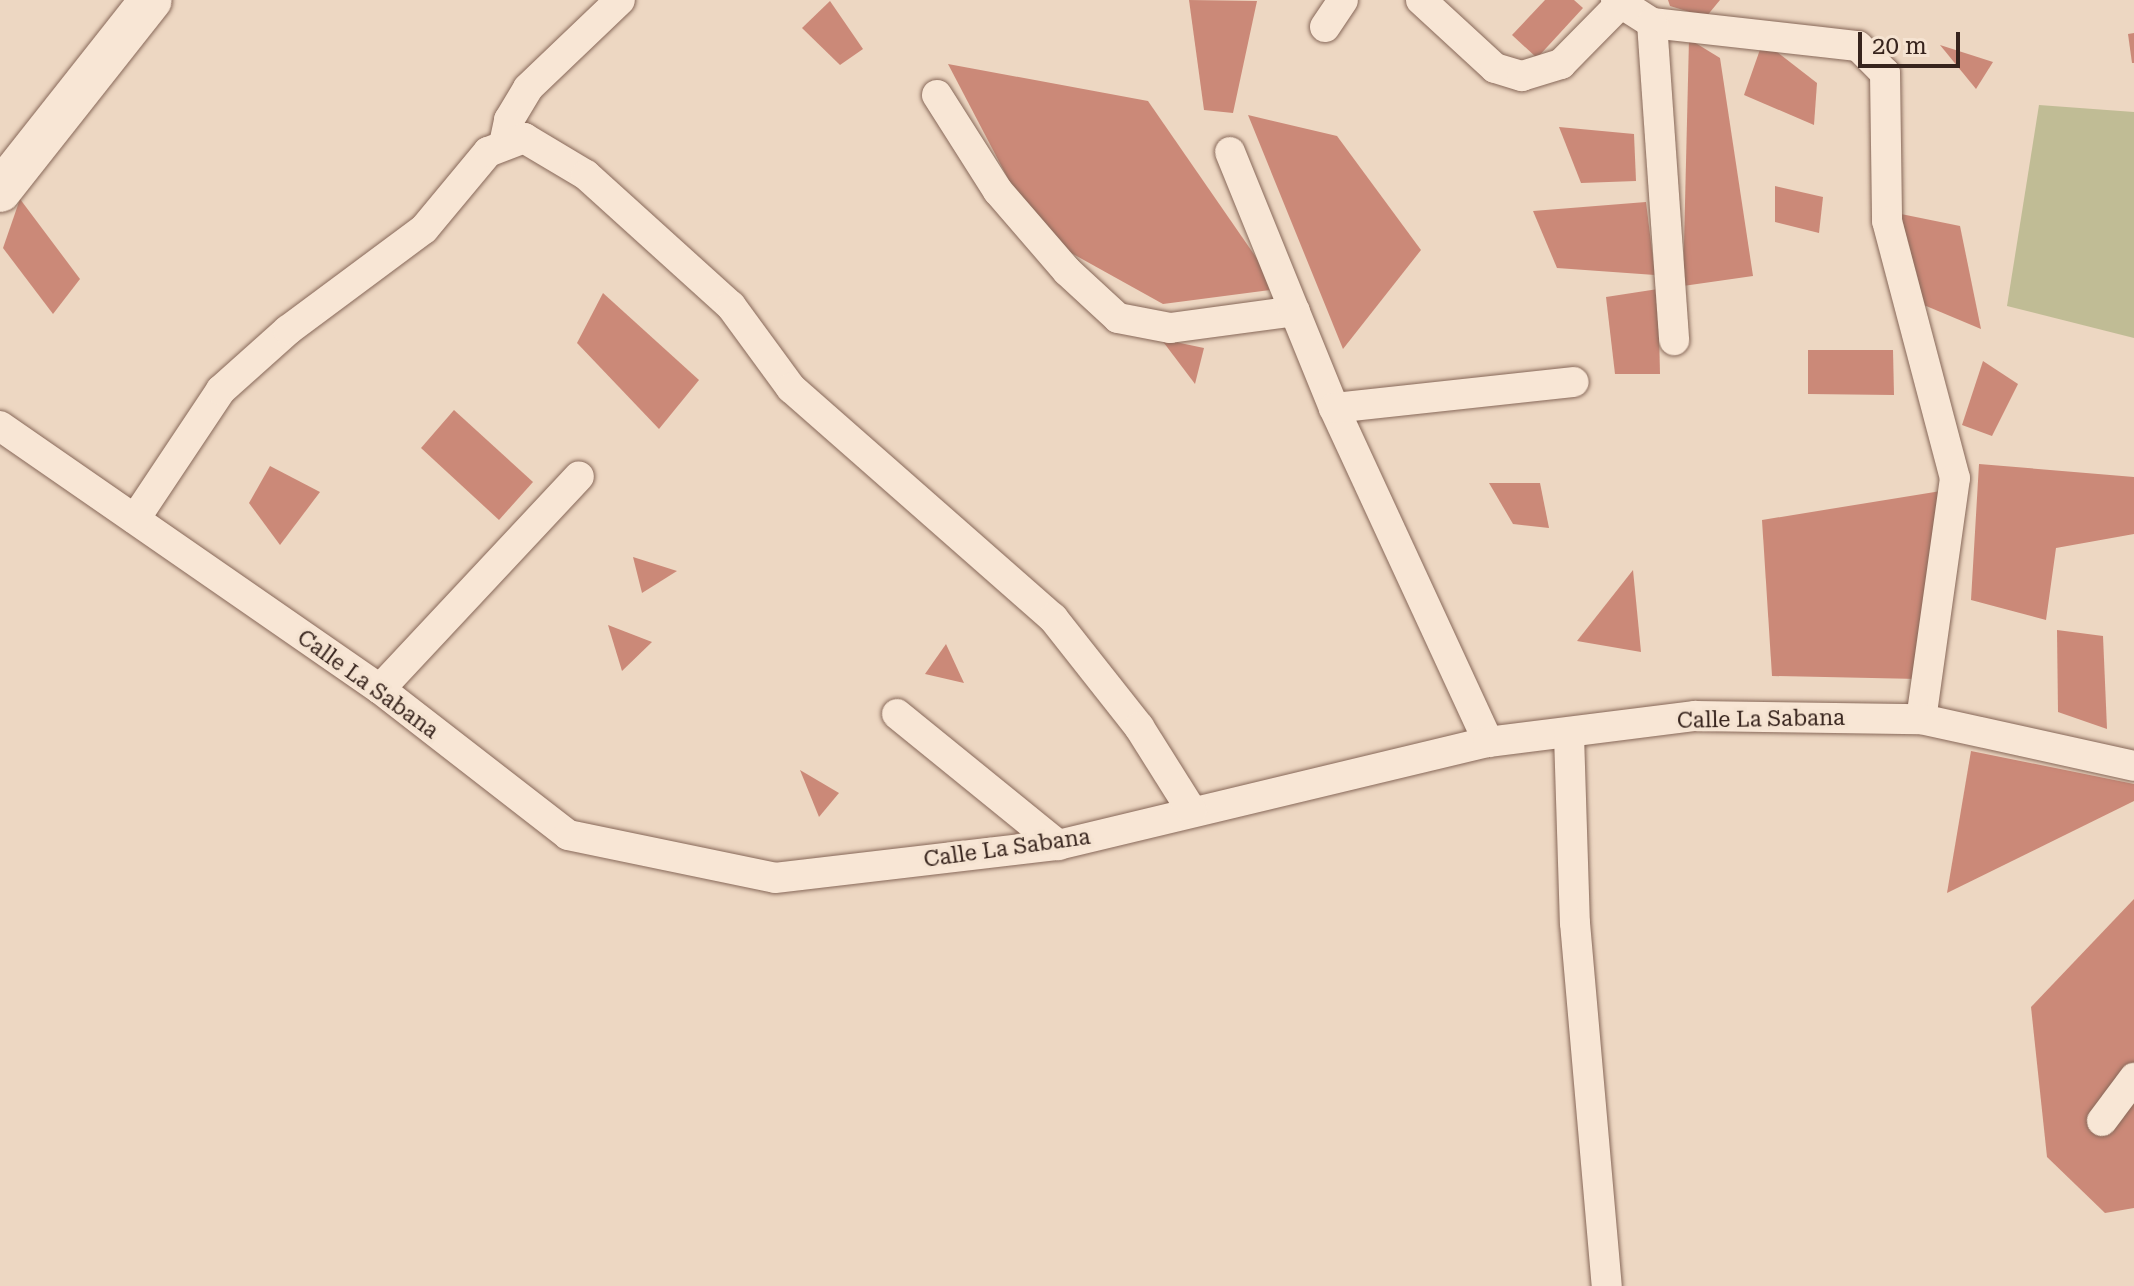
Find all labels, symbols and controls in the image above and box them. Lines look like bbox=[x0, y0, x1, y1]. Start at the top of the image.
scale bar bbox=[1862, 16, 1964, 66]
text: 20 m bbox=[1872, 32, 1927, 60]
street label: Calle La Sabana bbox=[292, 624, 444, 744]
street label: Calle La Sabana bbox=[1677, 704, 1845, 734]
street label: Calle La Sabana bbox=[922, 823, 1092, 873]

